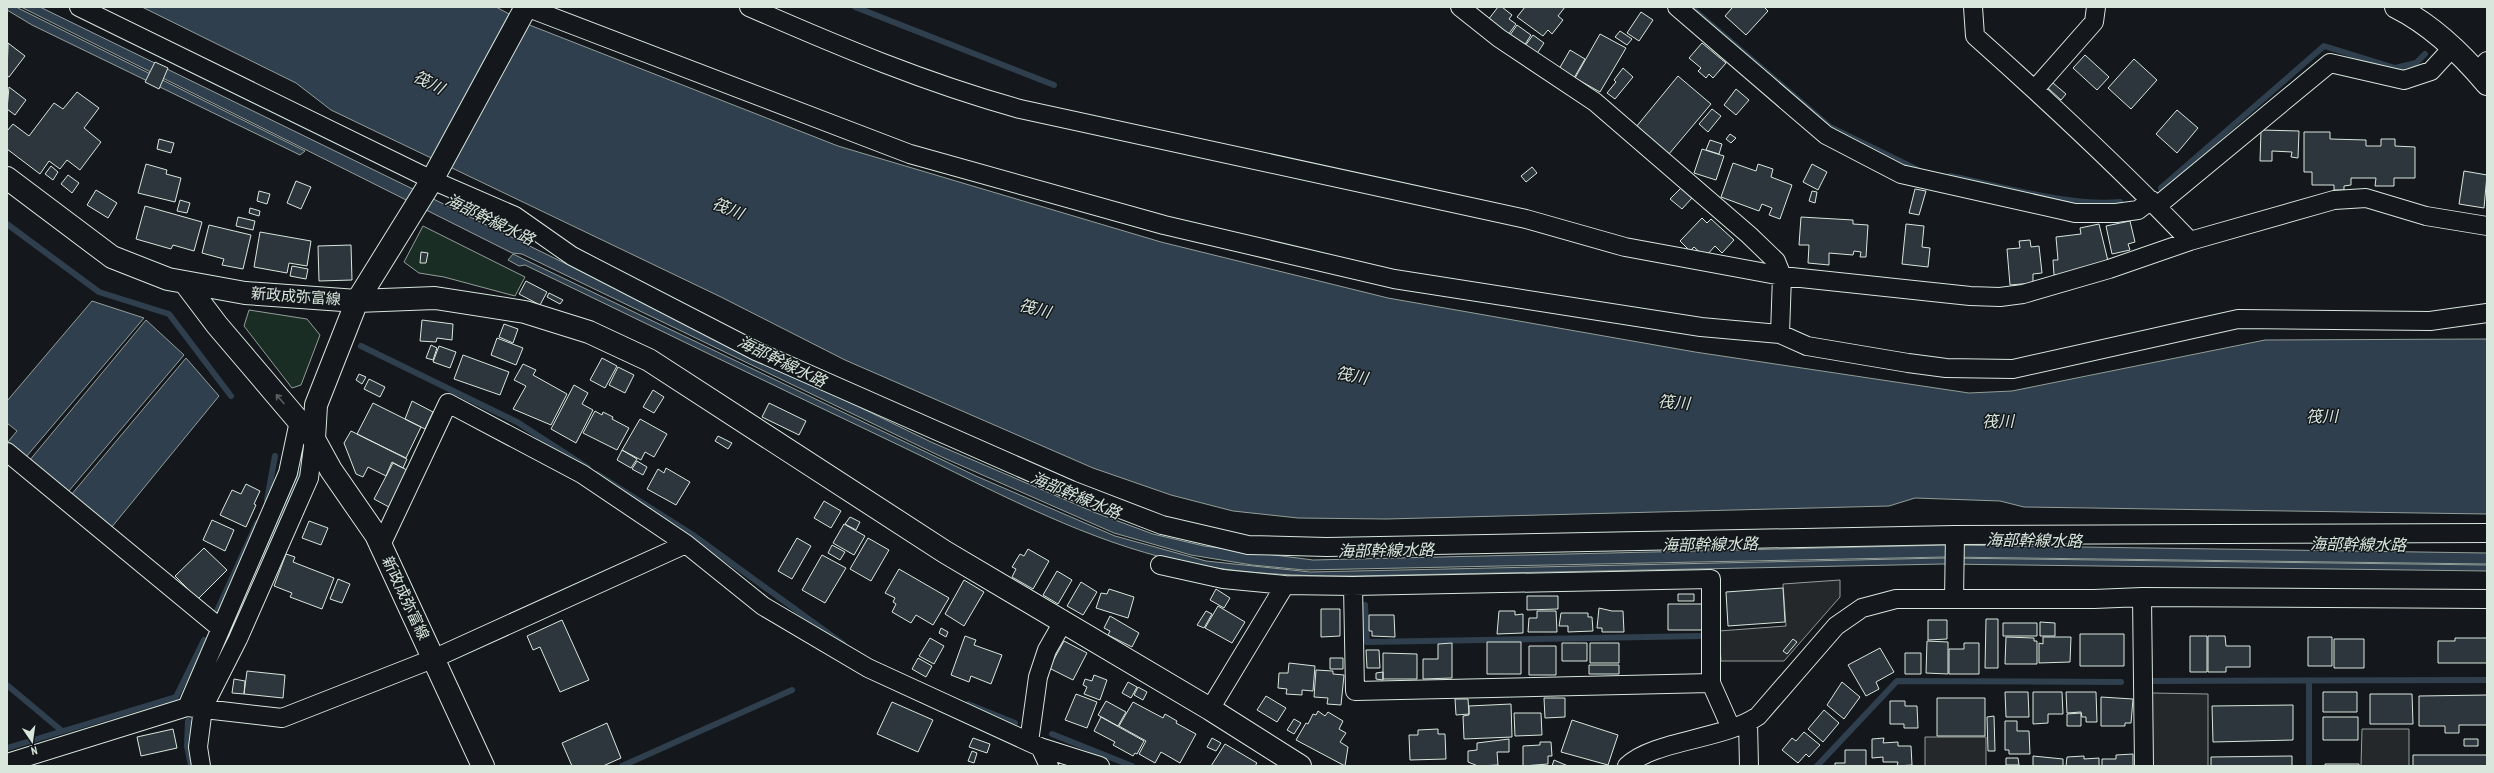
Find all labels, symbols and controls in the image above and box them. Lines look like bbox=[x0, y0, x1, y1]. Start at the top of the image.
water label: 筏川 bbox=[410, 66, 450, 99]
water label: 海部幹線水路 bbox=[442, 189, 539, 250]
water label: 筏川 bbox=[709, 193, 748, 224]
street label: 新政成弥富線 bbox=[250, 283, 342, 309]
water label: 筏川 bbox=[1017, 294, 1055, 322]
water label: 海部幹線水路 bbox=[734, 331, 831, 392]
water label: 筏川 bbox=[1334, 362, 1372, 388]
water label: 筏川 bbox=[1657, 391, 1693, 413]
one-way arrow bbox=[275, 393, 284, 404]
water label: 筏川 bbox=[2306, 406, 2340, 426]
water label: 筏川 bbox=[1982, 411, 2016, 431]
water label: 海部幹線水路 bbox=[1028, 467, 1126, 524]
water label: 海部幹線水路 bbox=[1986, 529, 2084, 551]
water label: 海部幹線水路 bbox=[1662, 533, 1760, 555]
water label: 海部幹線水路 bbox=[2310, 533, 2408, 555]
water label: 海部幹線水路 bbox=[1338, 539, 1436, 561]
street label: 新政成弥富線 bbox=[378, 553, 434, 643]
north arrow bbox=[12, 721, 52, 761]
text: N bbox=[30, 743, 39, 758]

